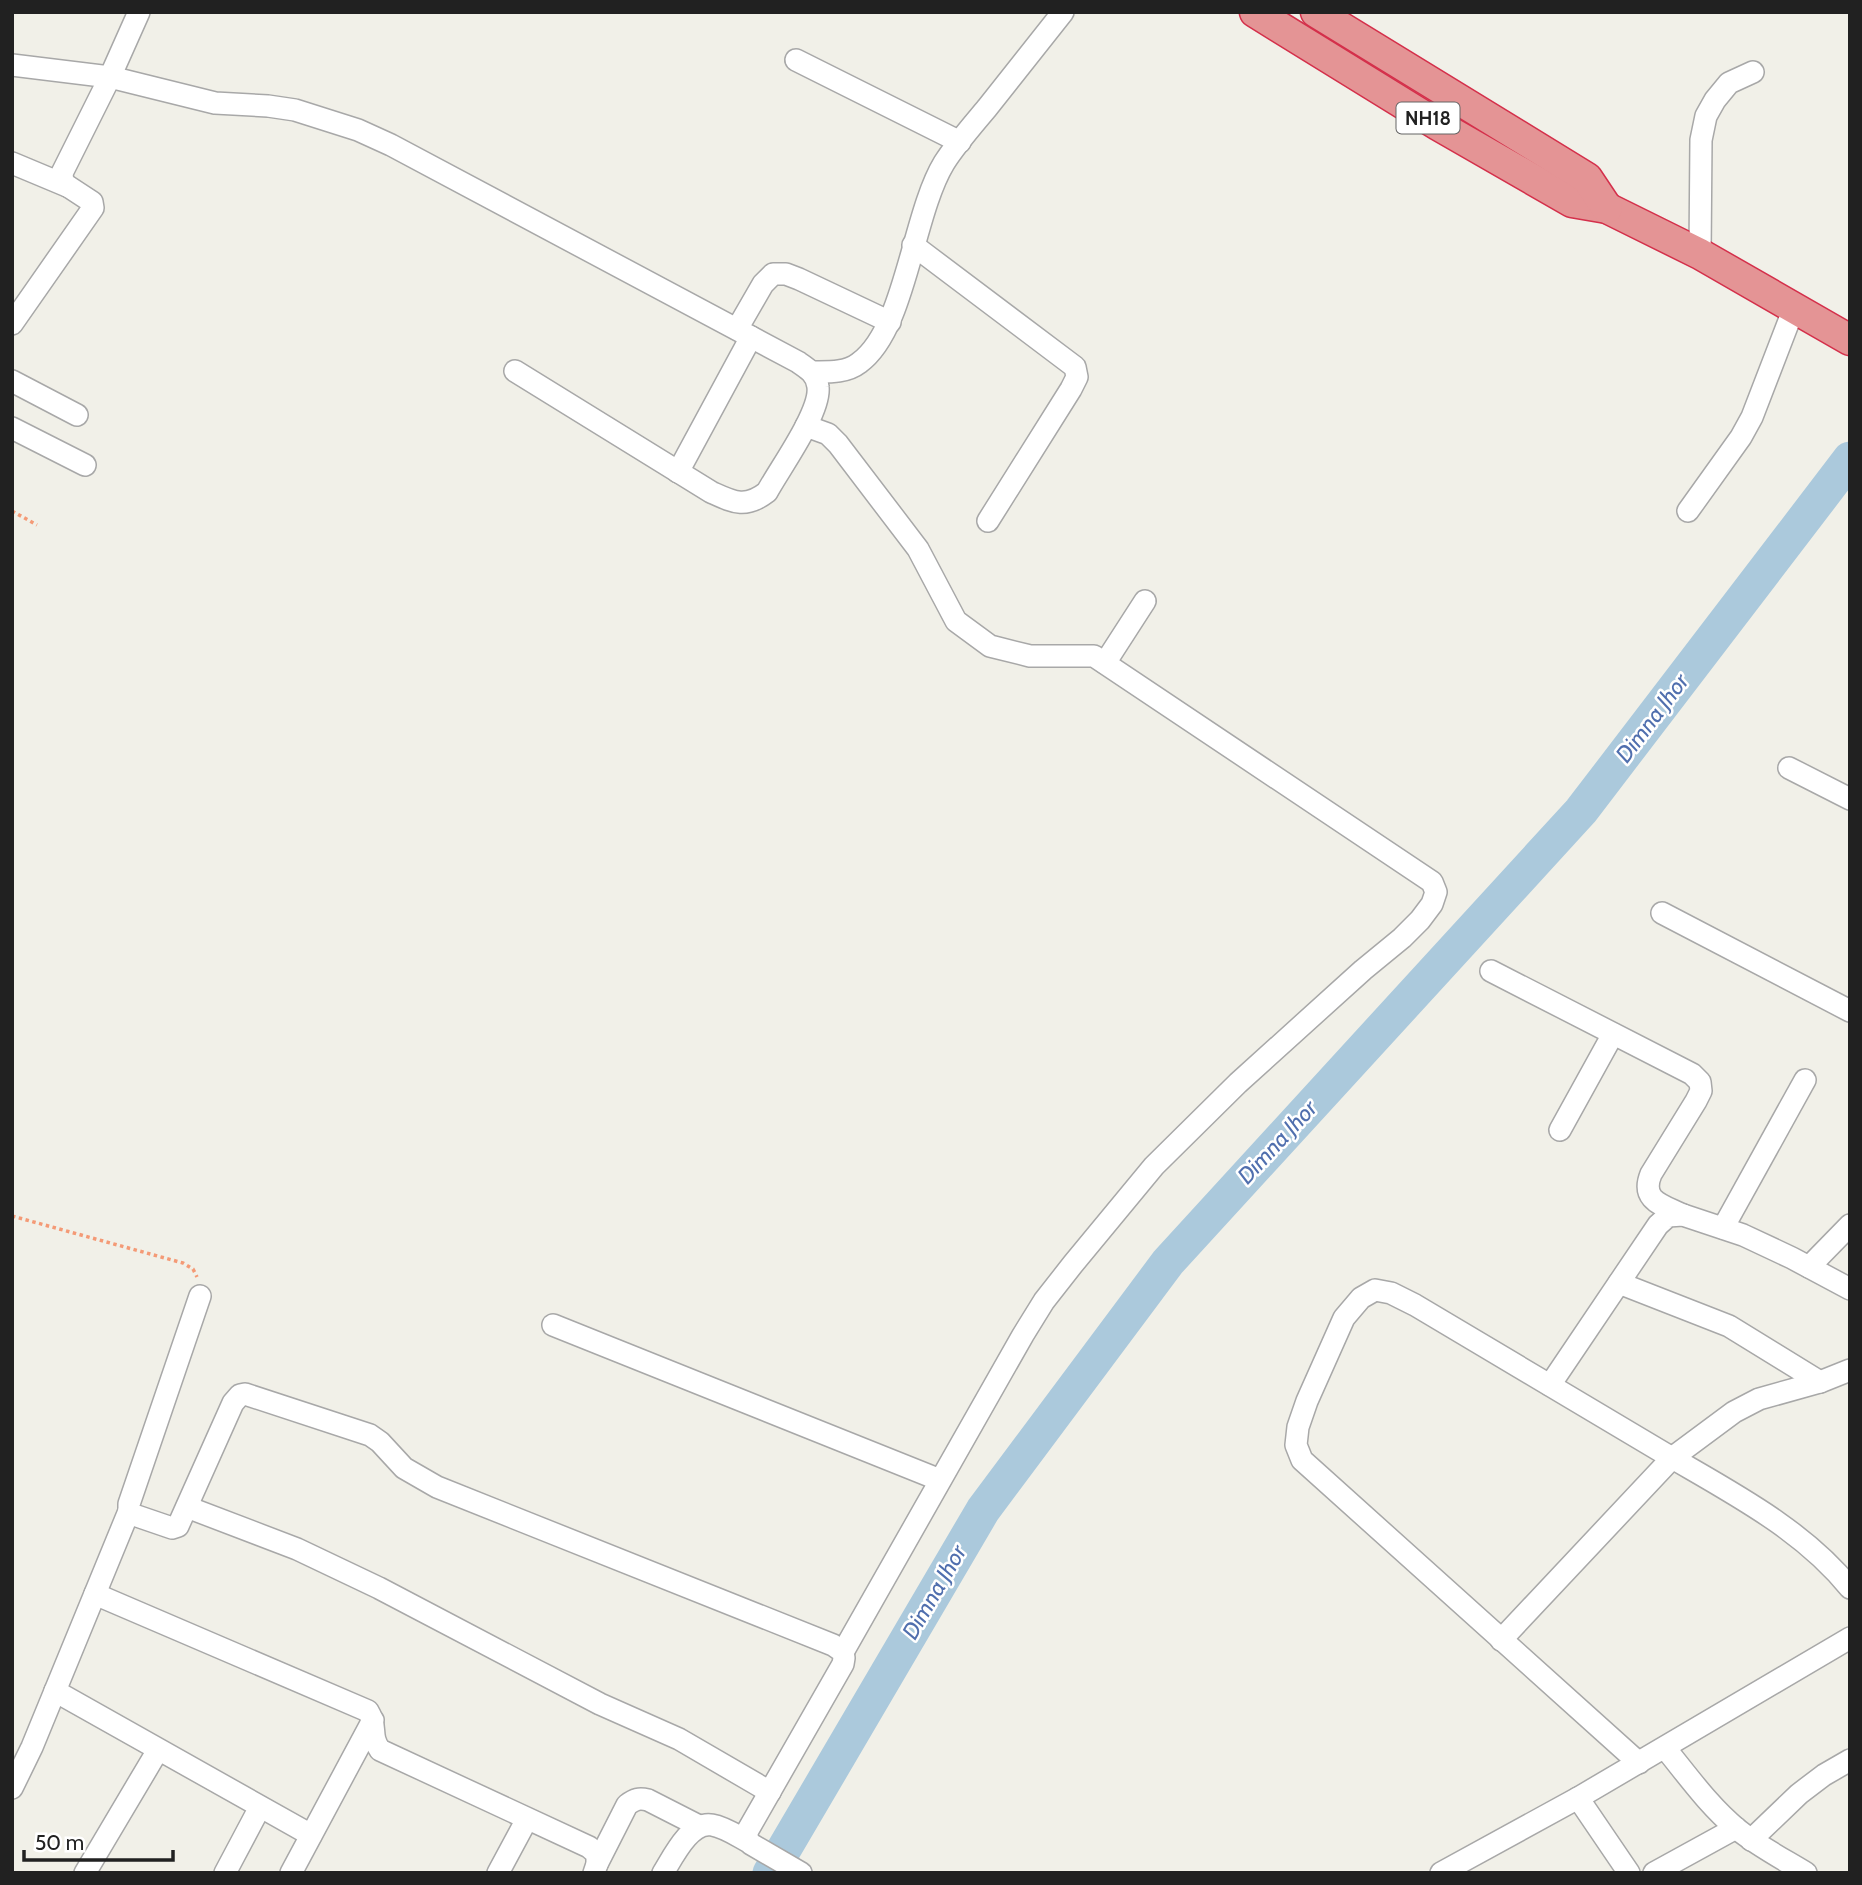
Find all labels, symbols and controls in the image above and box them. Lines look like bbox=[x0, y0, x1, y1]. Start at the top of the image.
road number: NH18 bbox=[1396, 102, 1460, 134]
water label: Dimna Jhor bbox=[1610, 667, 1695, 768]
water label: Dimna Jhor bbox=[1231, 1094, 1323, 1190]
water label: Dimna Jhor bbox=[896, 1539, 973, 1644]
scale bar bbox=[24, 1818, 173, 1862]
text: 50 m bbox=[35, 1830, 84, 1855]

